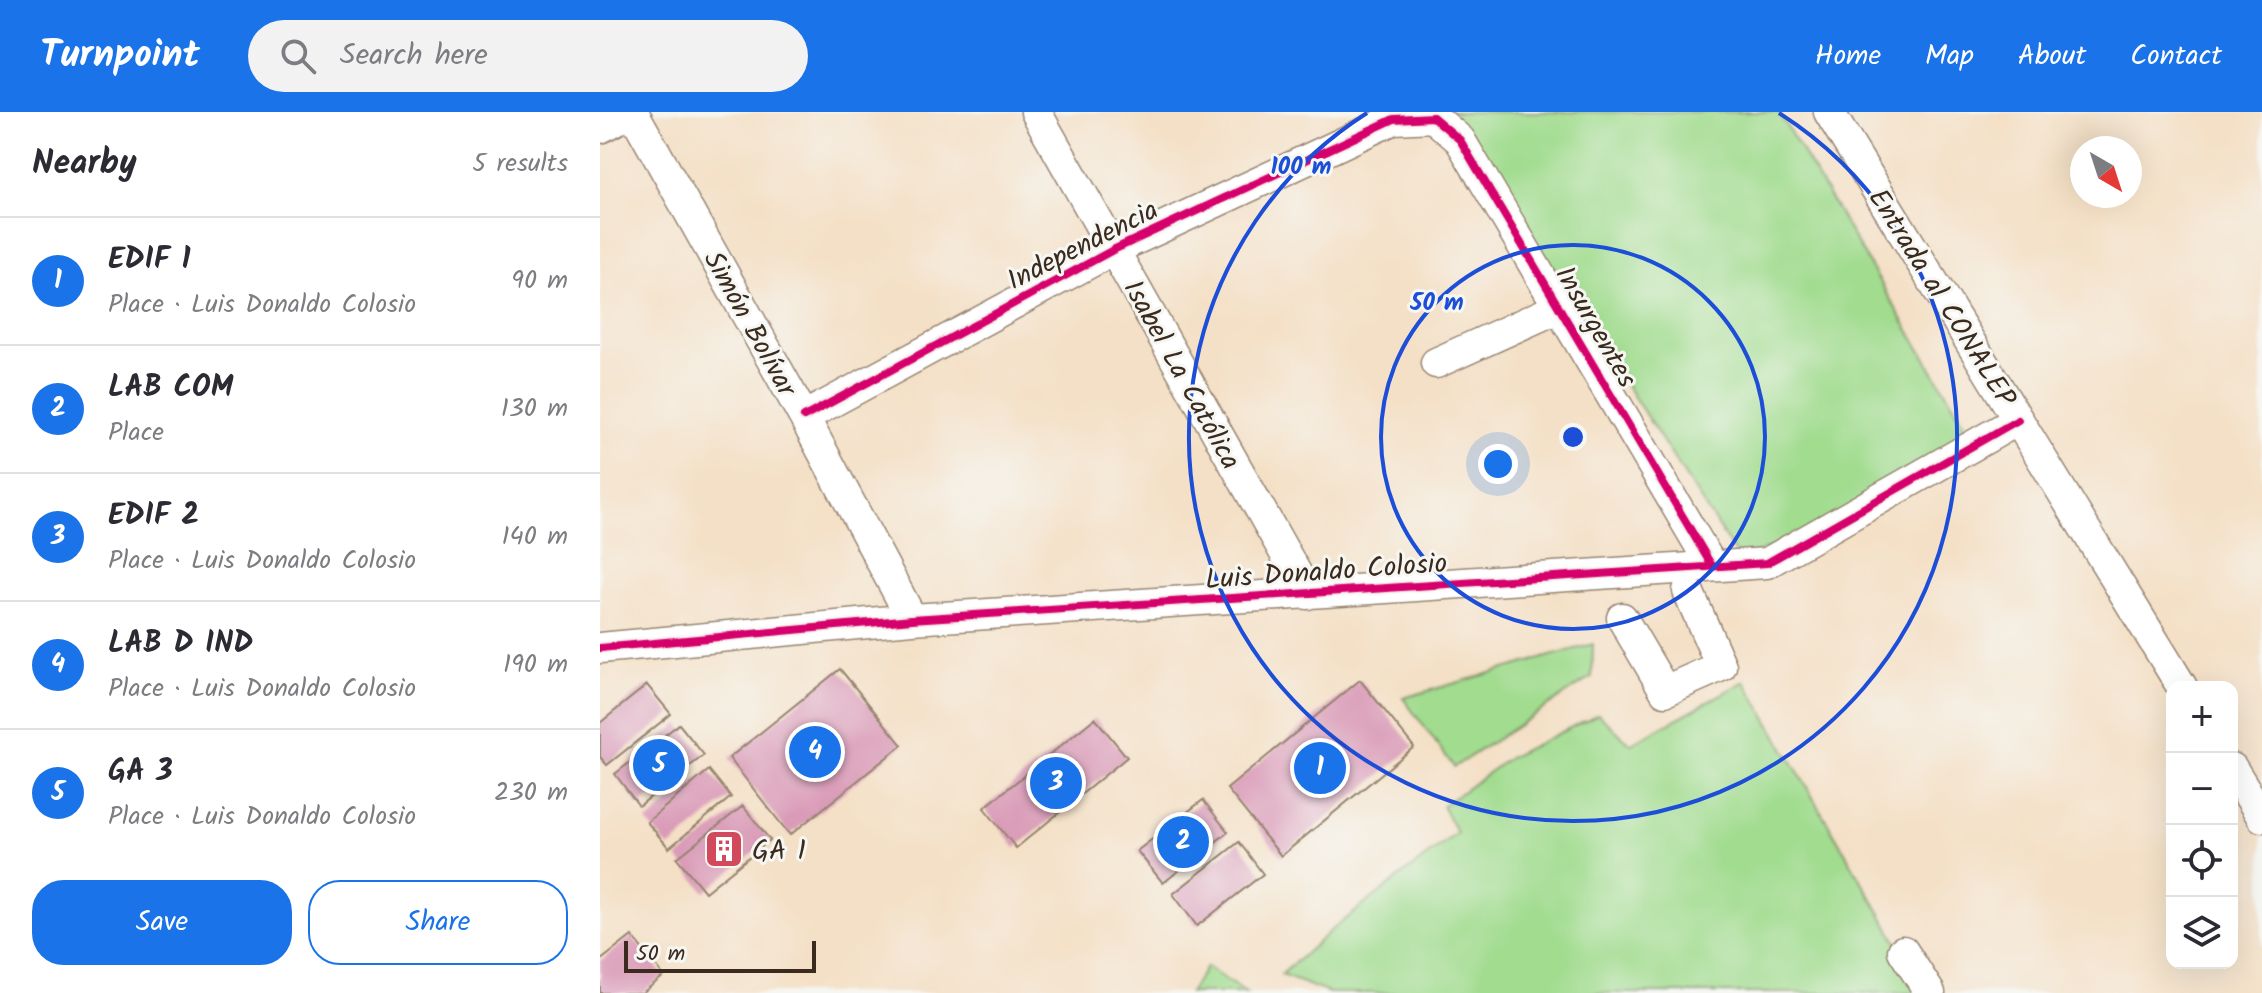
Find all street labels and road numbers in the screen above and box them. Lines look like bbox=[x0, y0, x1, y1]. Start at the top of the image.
street label: Entrada al CONALEP bbox=[1855, 180, 2027, 417]
street label: Independencia bbox=[999, 189, 1167, 304]
street label: Simón Bolívar bbox=[690, 243, 808, 407]
street label: Insurgentes bbox=[1542, 258, 1648, 397]
street label: Isabel La Católica bbox=[1110, 272, 1252, 479]
street label: Luis Donaldo Colosio bbox=[1204, 542, 1449, 603]

